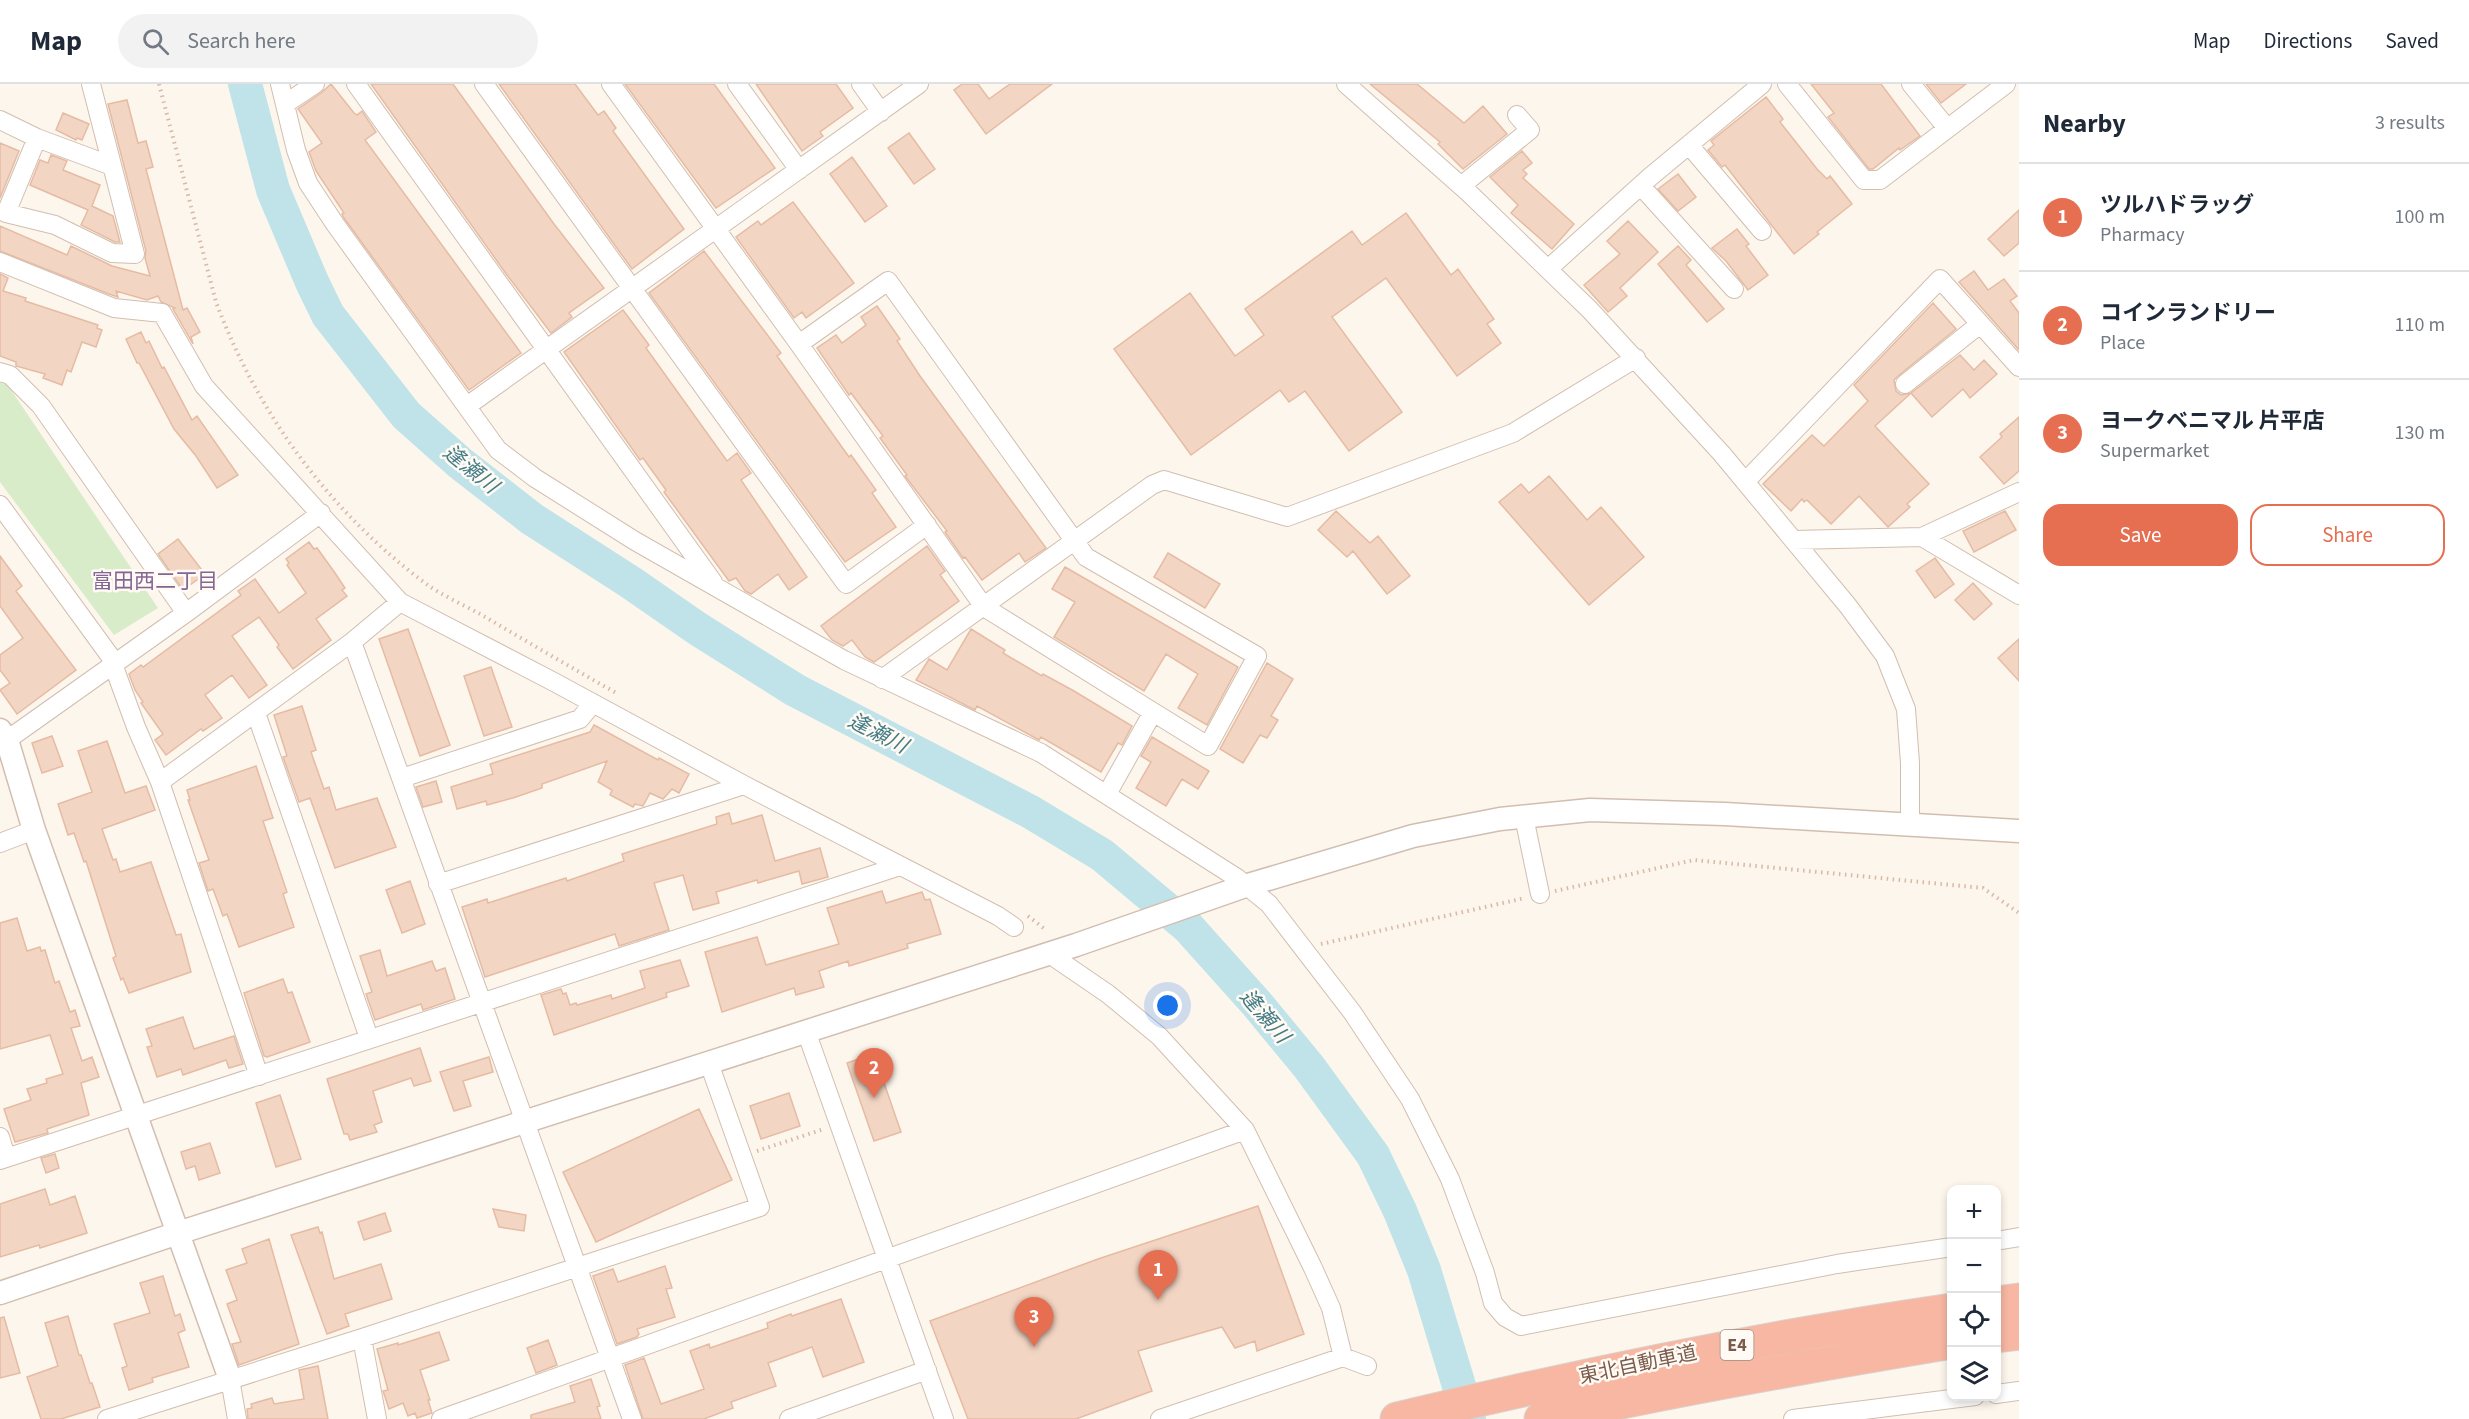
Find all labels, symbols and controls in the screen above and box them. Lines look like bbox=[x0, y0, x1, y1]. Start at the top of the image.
search box bbox=[118, 14, 538, 68]
text: Map bbox=[30, 21, 82, 61]
icon: search bbox=[139, 25, 172, 58]
text: Search here bbox=[187, 25, 296, 57]
text: Map bbox=[2193, 26, 2231, 56]
text: Directions bbox=[2264, 26, 2352, 56]
text: Saved bbox=[2385, 26, 2439, 56]
text: Nearby bbox=[2043, 105, 2126, 142]
text: 3 results bbox=[2375, 109, 2445, 137]
text: ツルハドラッグ bbox=[2100, 189, 2254, 221]
text: 1 bbox=[2057, 203, 2068, 231]
text: 100 m bbox=[2395, 203, 2445, 231]
text: Pharmacy bbox=[2100, 221, 2184, 249]
text: コインランドリー bbox=[2100, 297, 2276, 329]
text: 2 bbox=[2057, 311, 2068, 339]
text: 110 m bbox=[2395, 311, 2445, 339]
text: Place bbox=[2100, 329, 2145, 357]
text: ヨークベニマル 片平店 bbox=[2100, 405, 2324, 437]
text: 3 bbox=[2057, 419, 2068, 447]
text: 130 m bbox=[2395, 419, 2445, 447]
text: Supermarket bbox=[2100, 437, 2209, 465]
water label: 逢瀬川 bbox=[437, 438, 506, 502]
button: Save bbox=[2043, 504, 2238, 566]
button: Share bbox=[2250, 504, 2445, 566]
district label: 富田西二丁目 bbox=[92, 566, 218, 596]
water label: 逢瀬川 bbox=[843, 705, 915, 762]
water label: 逢瀬川 bbox=[1233, 982, 1298, 1051]
your location bbox=[1153, 991, 1182, 1020]
pin: 2 bbox=[854, 1048, 894, 1098]
map controls bbox=[1947, 1185, 2001, 1401]
button: + bbox=[1947, 1185, 2001, 1239]
button: − bbox=[1947, 1239, 2001, 1293]
pin: 1 bbox=[1138, 1250, 1178, 1300]
button: locate bbox=[1947, 1293, 2001, 1347]
pin: 3 bbox=[1014, 1298, 1054, 1347]
road number: E4 bbox=[1720, 1330, 1754, 1360]
street label: 東北自動車道 bbox=[1576, 1339, 1700, 1391]
button: layers bbox=[1947, 1347, 2001, 1401]

